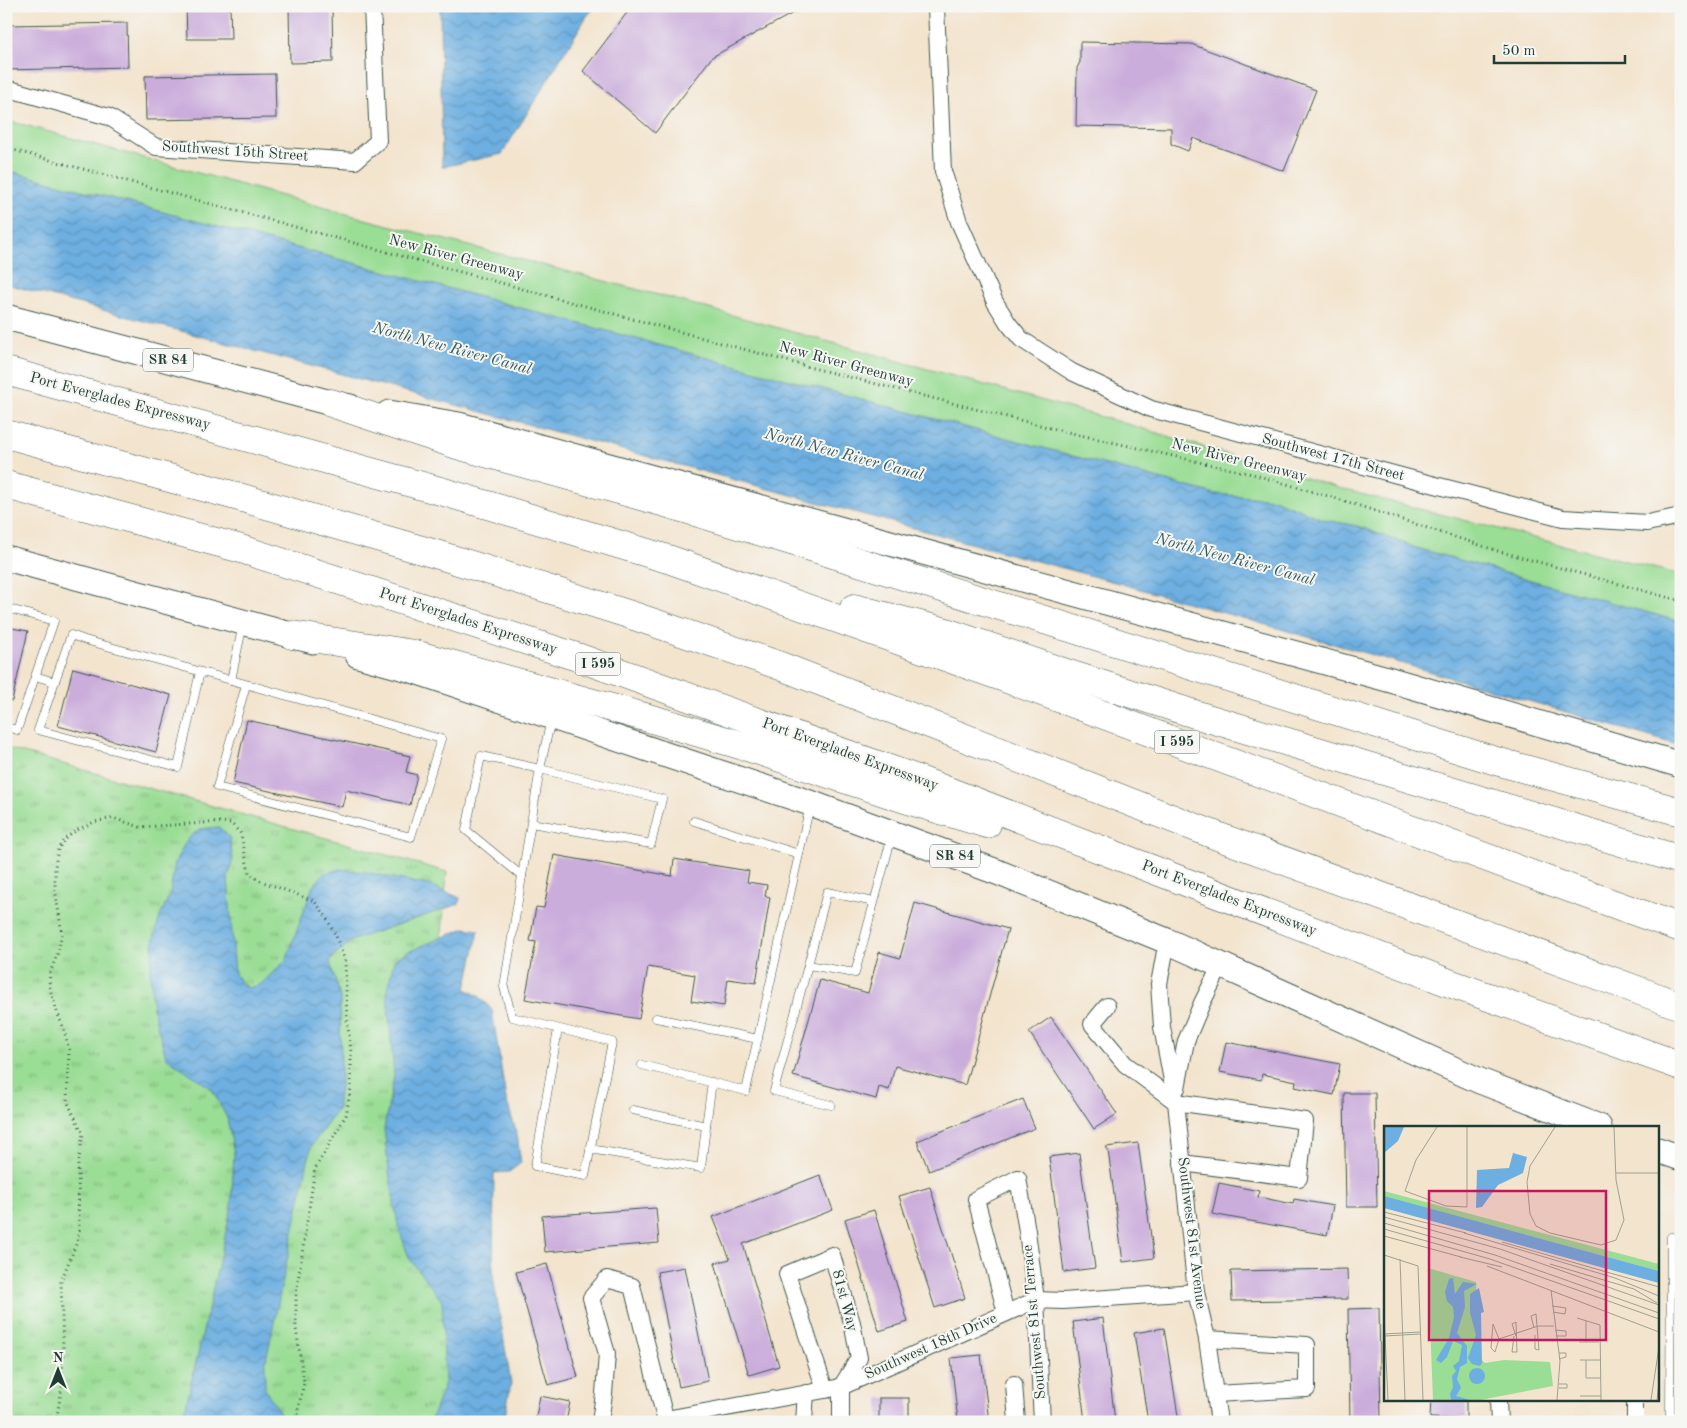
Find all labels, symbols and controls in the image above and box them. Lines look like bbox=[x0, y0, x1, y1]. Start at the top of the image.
scale bar bbox=[1494, 32, 1626, 64]
text: 50 m bbox=[1502, 44, 1536, 59]
street label: Southwest 15th Street bbox=[161, 139, 309, 165]
street label: New River Greenway bbox=[387, 233, 525, 283]
water label: North New River Canal bbox=[370, 320, 534, 378]
street label: New River Greenway bbox=[777, 340, 915, 390]
road number: SR 84 bbox=[143, 348, 193, 372]
street label: Port Everglades Expressway bbox=[28, 371, 212, 433]
water label: North New River Canal bbox=[762, 426, 926, 484]
street label: Southwest 17th Street bbox=[1260, 432, 1406, 484]
street label: New River Greenway bbox=[1170, 437, 1308, 485]
water label: North New River Canal bbox=[1153, 531, 1317, 589]
street label: Port Everglades Expressway bbox=[377, 586, 559, 658]
road number: I 595 bbox=[576, 652, 620, 676]
street label: Port Everglades Expressway bbox=[760, 716, 940, 794]
road number: I 595 bbox=[1154, 730, 1200, 754]
road number: SR 84 bbox=[930, 844, 980, 868]
street label: Port Everglades Expressway bbox=[1139, 859, 1319, 939]
inset map bbox=[1384, 1126, 1660, 1400]
street label: Southwest 81st Avenue bbox=[1174, 1156, 1208, 1310]
street label: Southwest 81st Terrace bbox=[1021, 1244, 1049, 1400]
street label: 81st Way bbox=[829, 1268, 859, 1334]
street label: Southwest 18th Drive bbox=[863, 1311, 999, 1383]
north arrow bbox=[32, 1346, 82, 1396]
text: N bbox=[53, 1351, 64, 1365]

